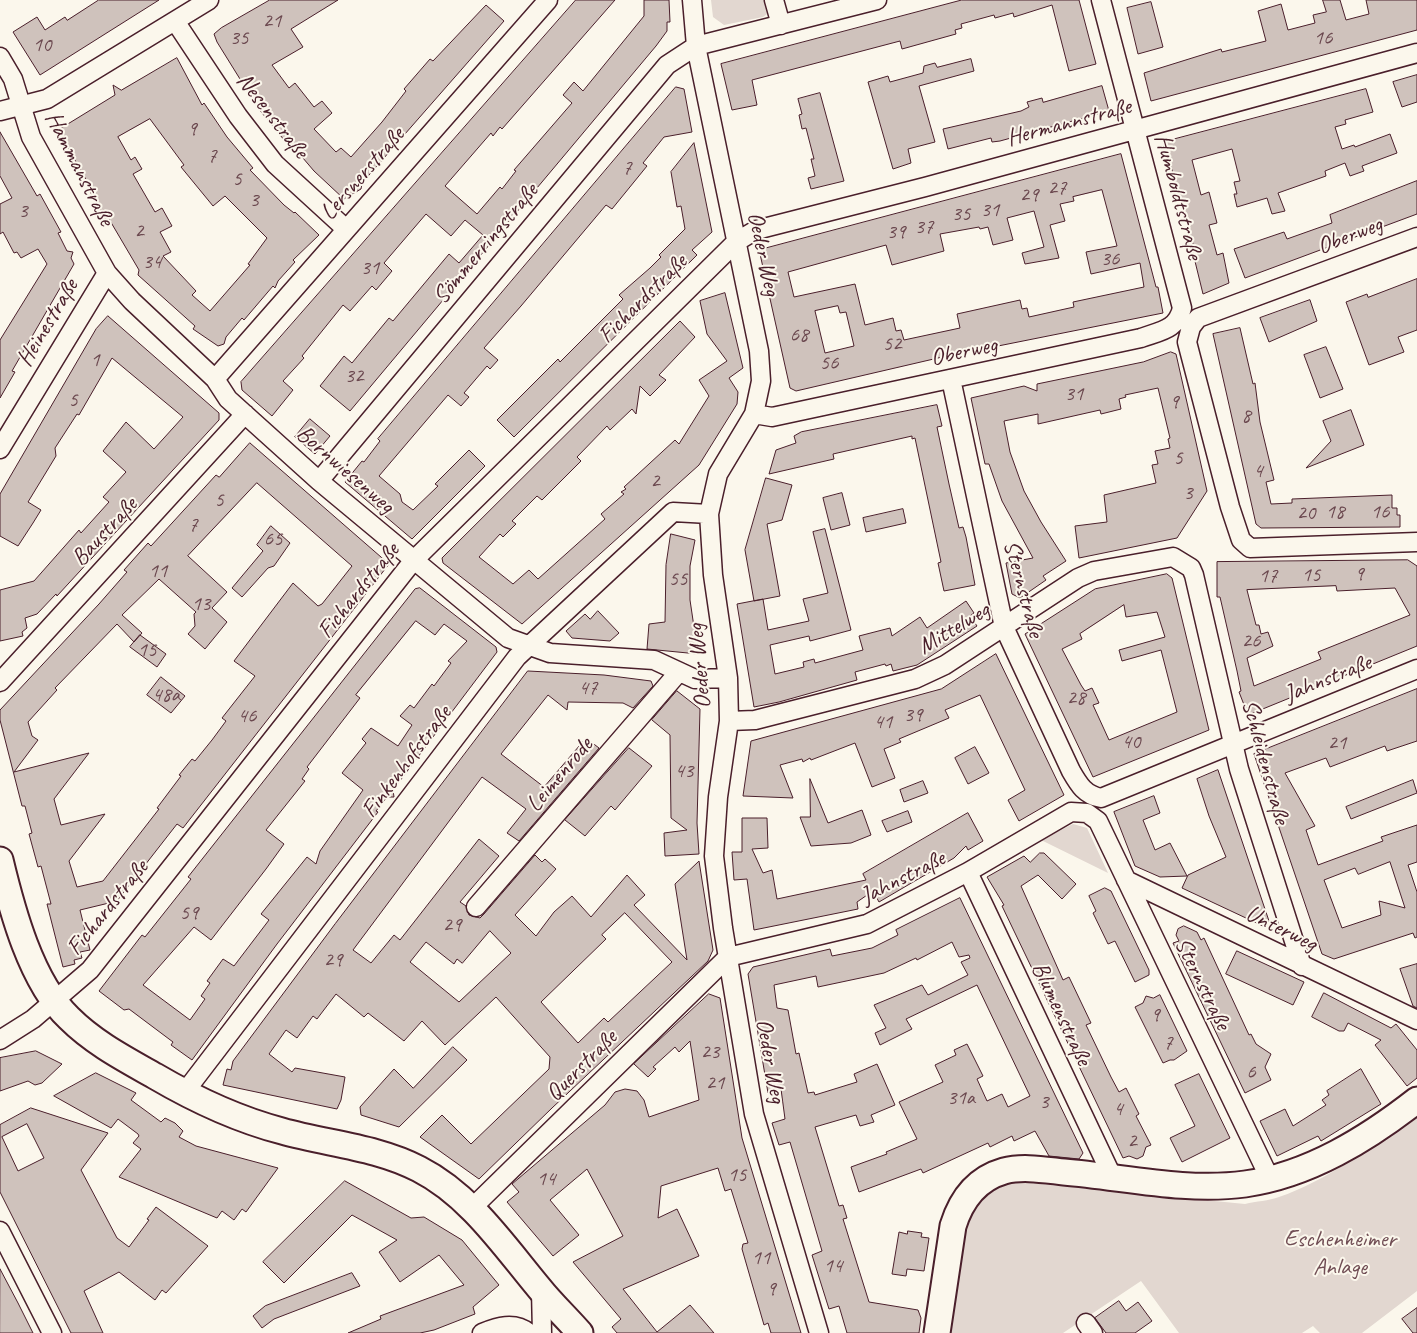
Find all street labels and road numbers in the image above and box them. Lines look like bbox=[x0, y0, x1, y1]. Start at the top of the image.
street label: Nesenstraße bbox=[230, 67, 314, 165]
street label: Hermannstraße bbox=[1004, 93, 1134, 153]
street label: Hammanstraße bbox=[38, 107, 120, 231]
street label: Lersnerstraße bbox=[315, 122, 411, 226]
street label: Humboldtstraße bbox=[1147, 131, 1209, 263]
street label: Sömmerringstraße bbox=[427, 178, 545, 310]
street label: Oeder Weg bbox=[740, 209, 786, 299]
street label: Oberweg bbox=[1313, 210, 1387, 262]
street label: Fichardstraße bbox=[592, 248, 694, 350]
street label: Heinestraße bbox=[11, 274, 85, 372]
street label: Oberweg bbox=[928, 331, 1000, 373]
street label: Bornwiesenweg bbox=[290, 420, 400, 520]
street label: Baustraße bbox=[66, 492, 144, 572]
street label: Fichardstraße bbox=[312, 537, 406, 645]
street label: Sternstraße bbox=[996, 537, 1050, 641]
street label: Mittelweg bbox=[913, 596, 995, 662]
street label: Oeder Weg bbox=[682, 622, 718, 710]
street label: Jahnstraße bbox=[1280, 649, 1376, 709]
street label: Schleidenstraße bbox=[1235, 697, 1295, 827]
street label: Finkenhofstraße bbox=[355, 700, 459, 824]
street label: Leimenrode bbox=[520, 732, 600, 818]
street label: Jahnstraße bbox=[856, 844, 950, 912]
street label: Fichardstraße bbox=[61, 854, 155, 962]
street label: Unterweg bbox=[1241, 900, 1321, 958]
street label: Sternstraße bbox=[1167, 933, 1237, 1035]
street label: Blumenstraße bbox=[1025, 958, 1097, 1070]
street label: Oeder Weg bbox=[748, 1017, 792, 1105]
street label: Querstraße bbox=[540, 1024, 624, 1108]

